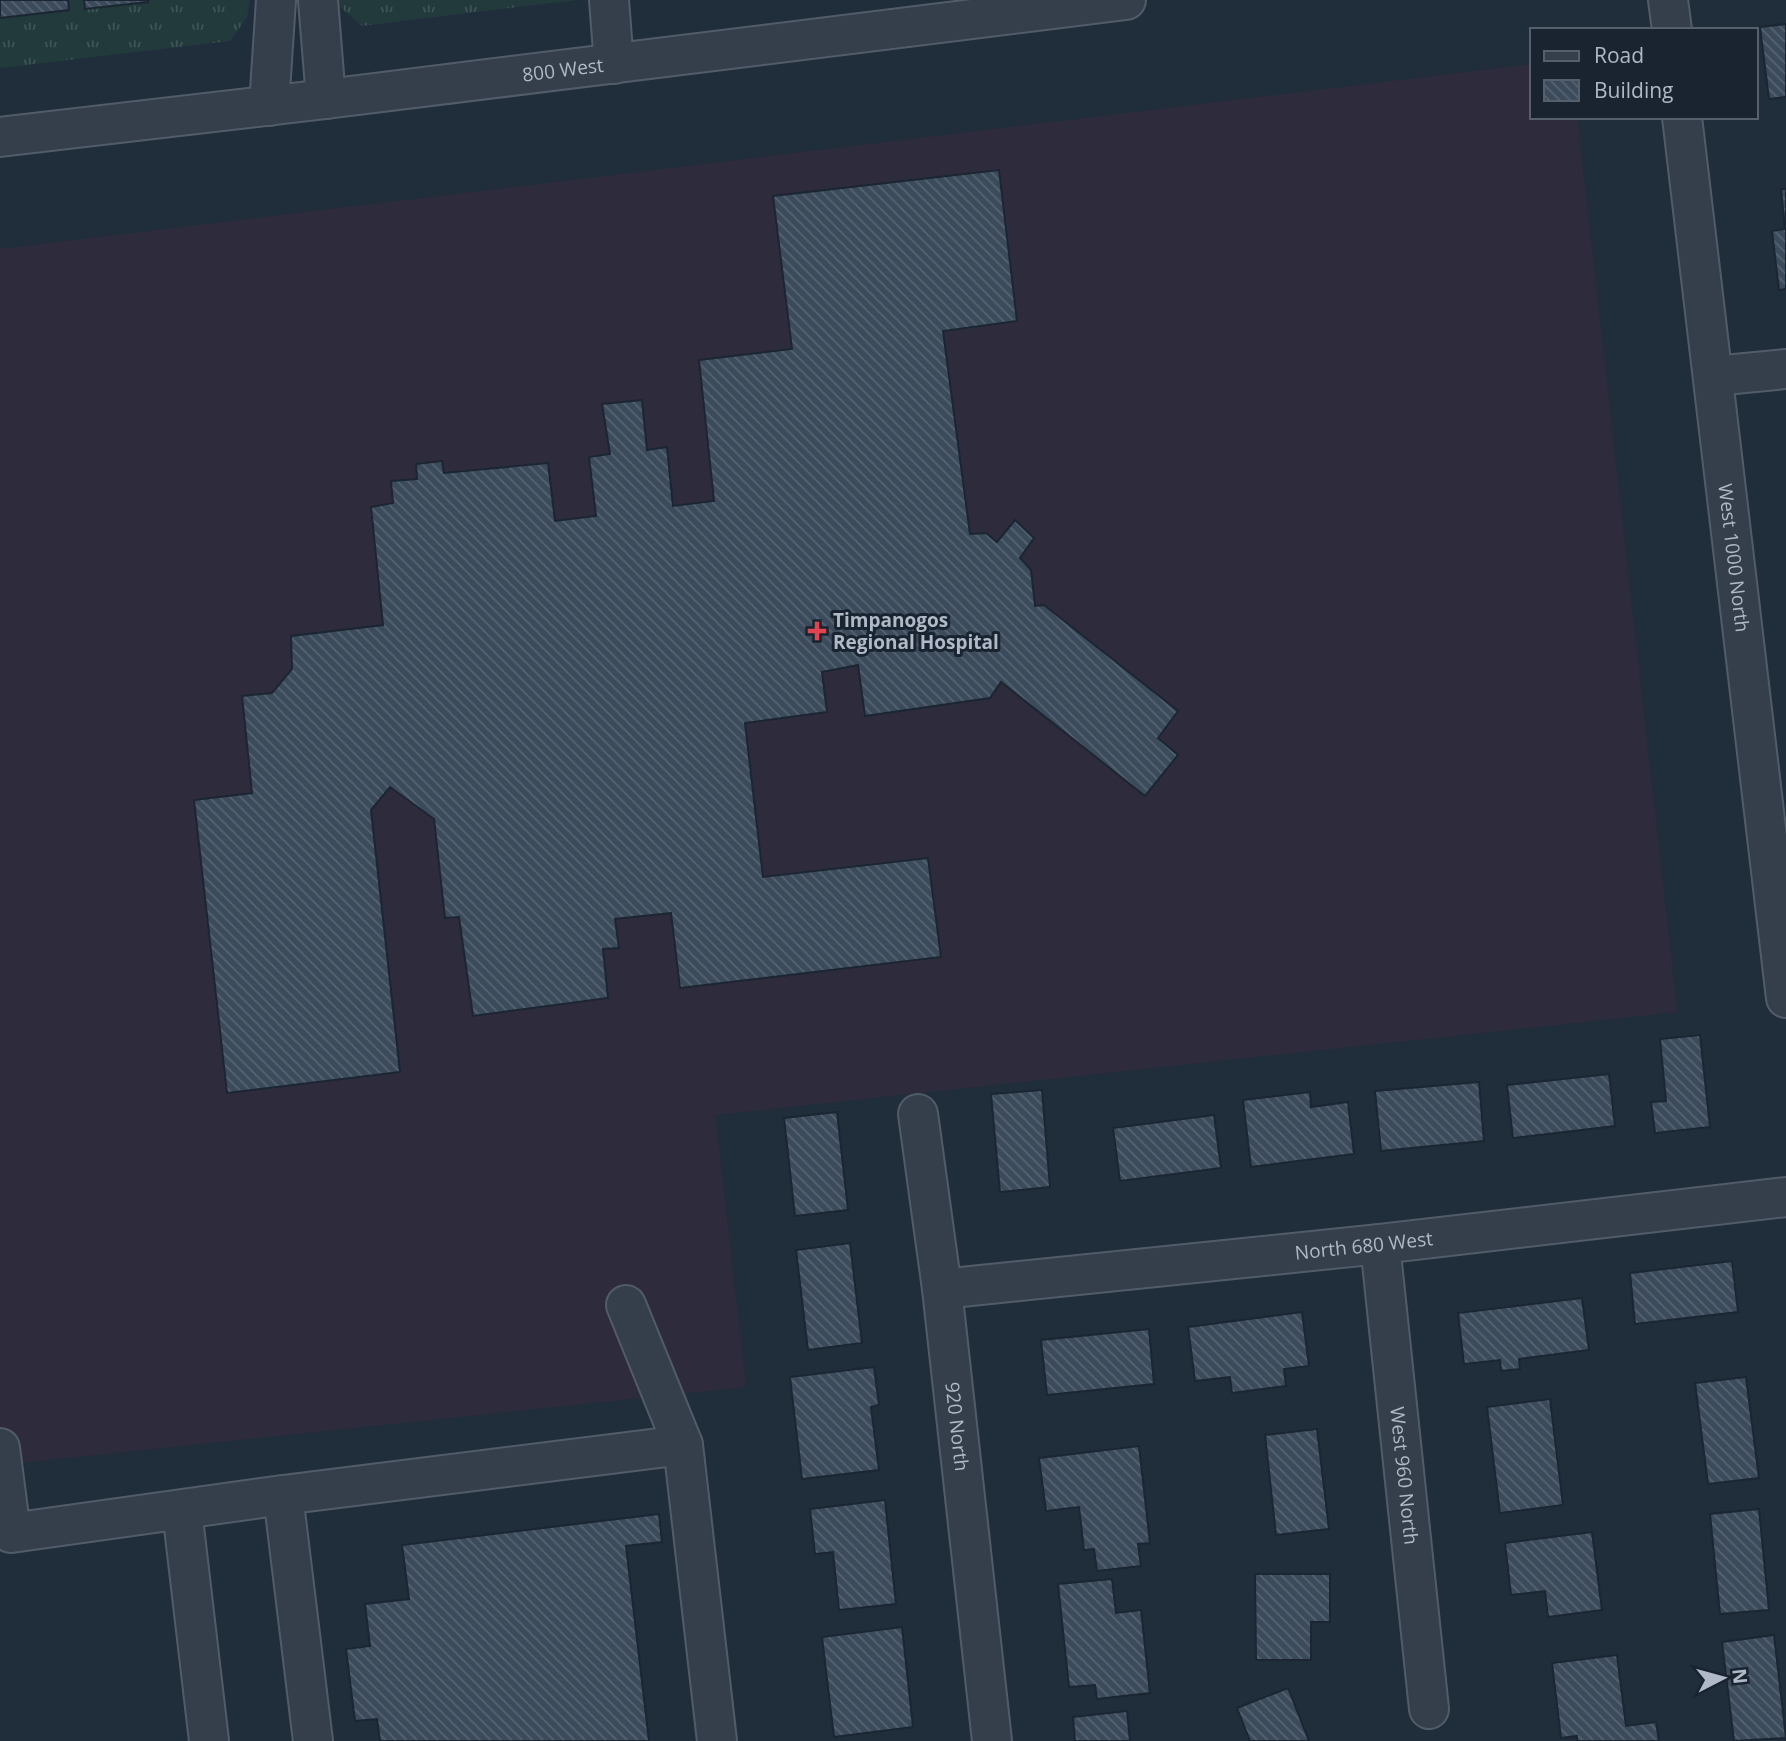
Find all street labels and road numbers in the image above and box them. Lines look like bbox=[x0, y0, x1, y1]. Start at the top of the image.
street label: 800 West bbox=[521, 52, 605, 88]
street label: West 1000 North bbox=[1712, 482, 1756, 634]
street label: North 680 West bbox=[1294, 1225, 1434, 1266]
street label: 920 North bbox=[939, 1381, 975, 1472]
street label: West 960 North bbox=[1384, 1405, 1425, 1546]

